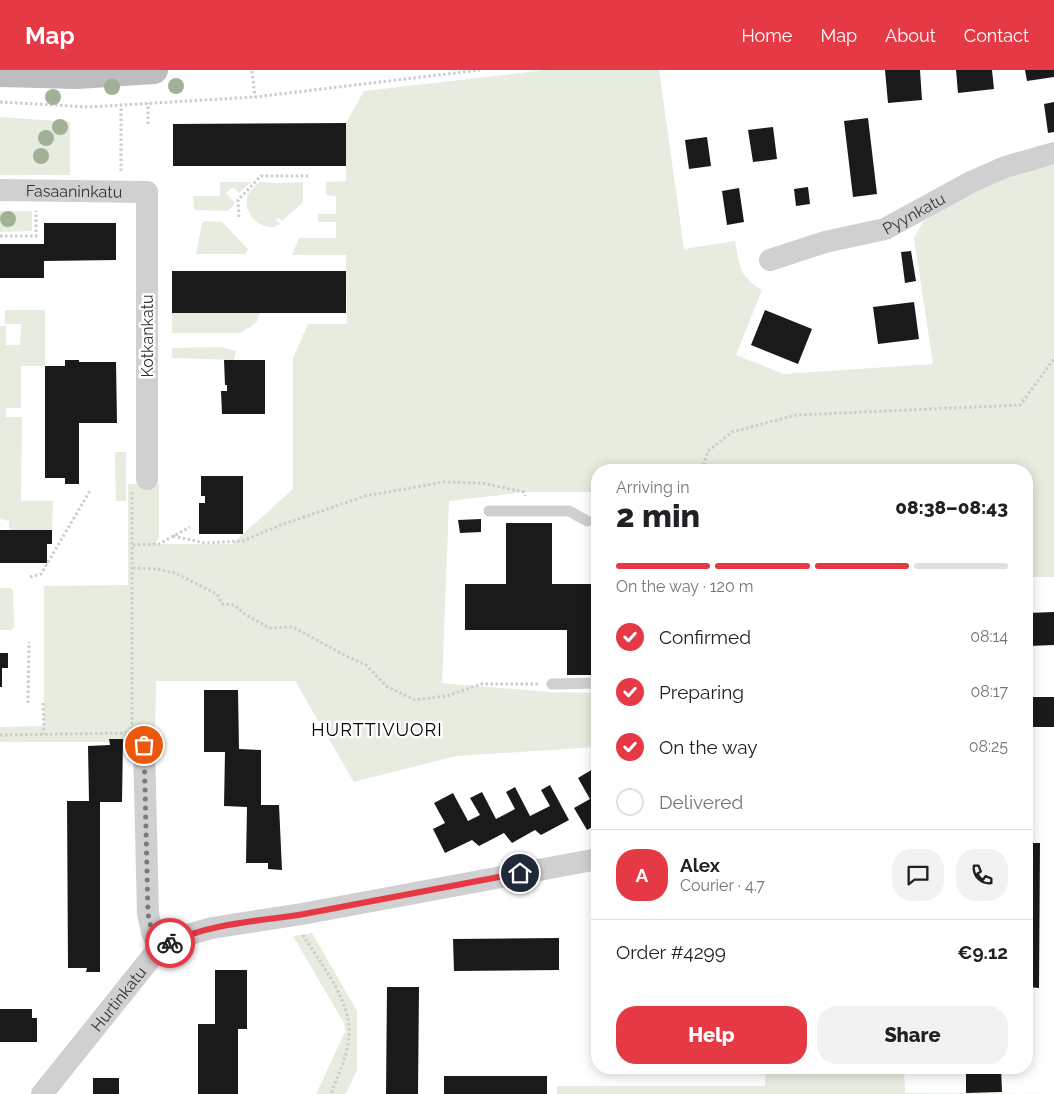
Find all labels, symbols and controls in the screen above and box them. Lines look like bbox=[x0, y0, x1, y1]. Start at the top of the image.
text: Map bbox=[25, 21, 75, 50]
text: Home bbox=[741, 25, 792, 46]
text: Map bbox=[820, 25, 857, 46]
text: About bbox=[885, 25, 936, 46]
text: Contact bbox=[964, 25, 1029, 46]
street label: Fasaaninkatu bbox=[26, 181, 122, 201]
street label: Pyynkatu bbox=[879, 189, 948, 238]
street label: Kotkankatu bbox=[138, 294, 157, 378]
text: Arriving in bbox=[616, 478, 690, 497]
text: 08:38–08:43 bbox=[895, 496, 1008, 518]
text: 2 min bbox=[616, 497, 700, 534]
text: On the way · 120 m bbox=[616, 577, 754, 596]
icon: check bbox=[616, 623, 644, 651]
text: Confirmed bbox=[659, 626, 751, 648]
text: 08:14 bbox=[970, 627, 1008, 646]
icon: check bbox=[616, 678, 644, 706]
text: Preparing bbox=[659, 681, 744, 703]
text: 08:17 bbox=[970, 682, 1008, 701]
district label: HURTTIVUORI bbox=[311, 719, 443, 740]
pin bbox=[123, 724, 165, 766]
icon: bag bbox=[130, 731, 158, 759]
icon: check bbox=[616, 733, 644, 761]
text: On the way bbox=[659, 736, 758, 758]
text: 08:25 bbox=[969, 737, 1008, 756]
text: Delivered bbox=[659, 791, 743, 813]
button: chat bbox=[892, 849, 944, 901]
button: phone bbox=[956, 849, 1008, 901]
pin bbox=[499, 852, 541, 894]
text: Alex bbox=[680, 854, 720, 876]
icon: home bbox=[506, 859, 534, 887]
text: A bbox=[636, 864, 648, 886]
text: Courier · 4.7 bbox=[680, 876, 765, 895]
courier bbox=[145, 918, 195, 968]
icon: bike bbox=[156, 929, 184, 957]
text: Order #4299 bbox=[616, 941, 726, 963]
text: €9.12 bbox=[957, 941, 1008, 963]
street label: Hurtinkatu bbox=[87, 963, 150, 1035]
button: Help bbox=[616, 1006, 807, 1064]
button: Share bbox=[817, 1006, 1008, 1064]

